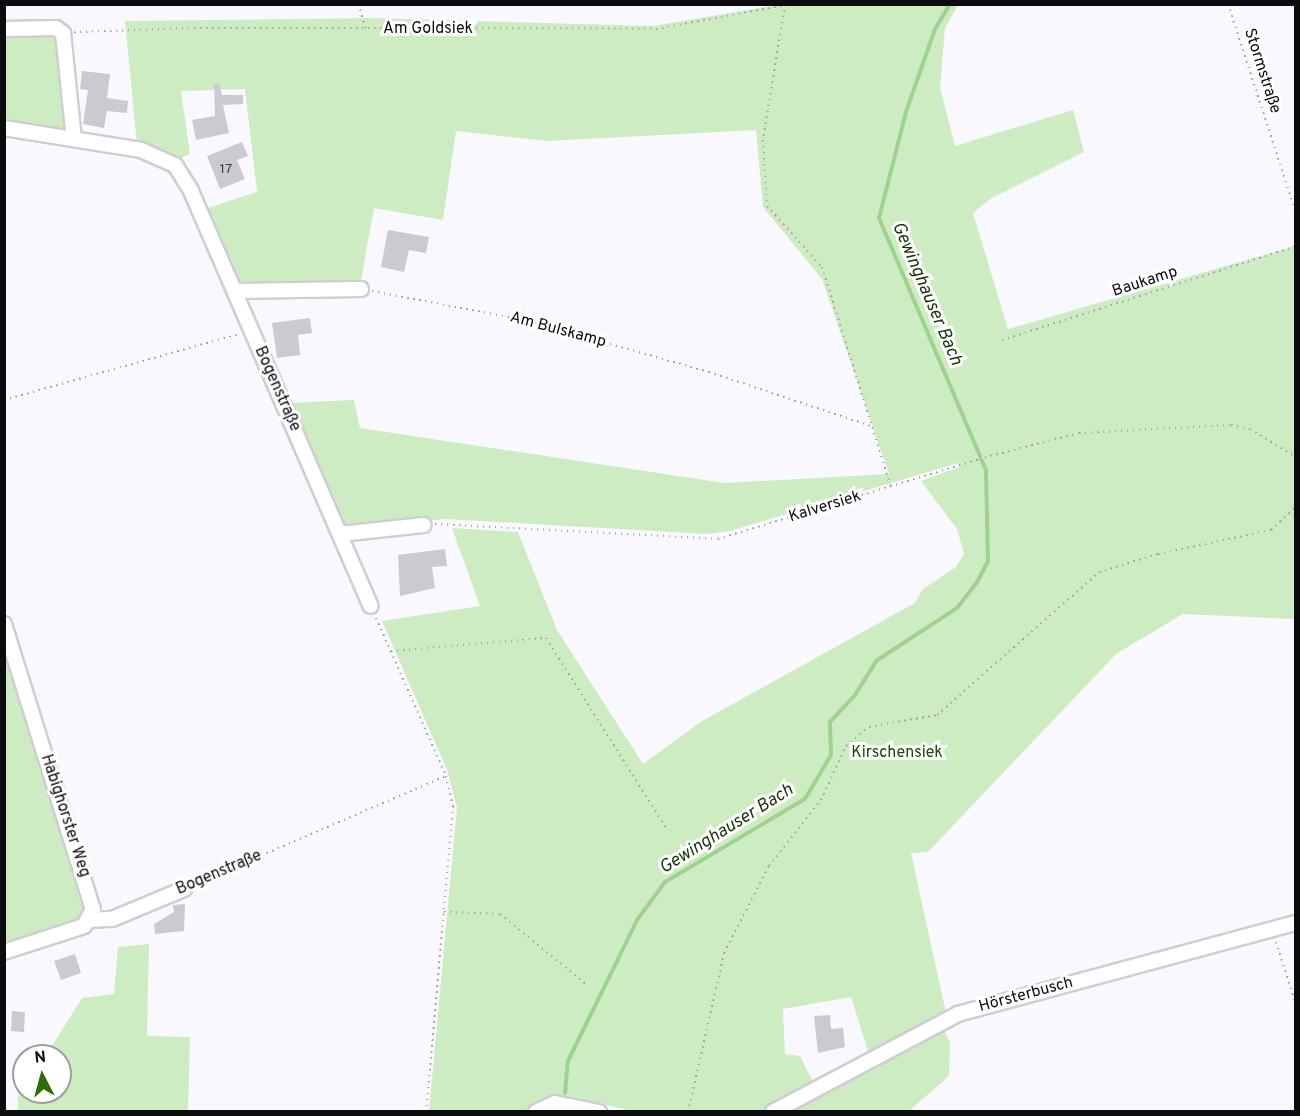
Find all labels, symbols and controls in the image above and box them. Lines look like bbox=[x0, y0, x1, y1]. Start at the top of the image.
street label: Am Goldsiek bbox=[383, 19, 473, 39]
street label: Stormstraße bbox=[1239, 26, 1285, 116]
house number: 17 bbox=[220, 162, 232, 178]
water label: Gewinghauser Bach bbox=[886, 219, 966, 369]
street label: Baukamp bbox=[1110, 262, 1180, 302]
street label: Am Bulskamp bbox=[508, 308, 608, 352]
street label: Bogenstraße bbox=[250, 344, 304, 434]
street label: Kalversiek bbox=[787, 487, 863, 527]
park label: Kirschensiek bbox=[851, 743, 943, 763]
street label: Habighorster Weg bbox=[36, 752, 94, 880]
water label: Gewinghauser Bach bbox=[656, 780, 798, 880]
street label: Bogenstraße bbox=[173, 846, 265, 900]
street label: Hörsterbusch bbox=[977, 973, 1075, 1017]
north arrow bbox=[12, 1044, 72, 1104]
text: N bbox=[34, 1048, 47, 1069]

